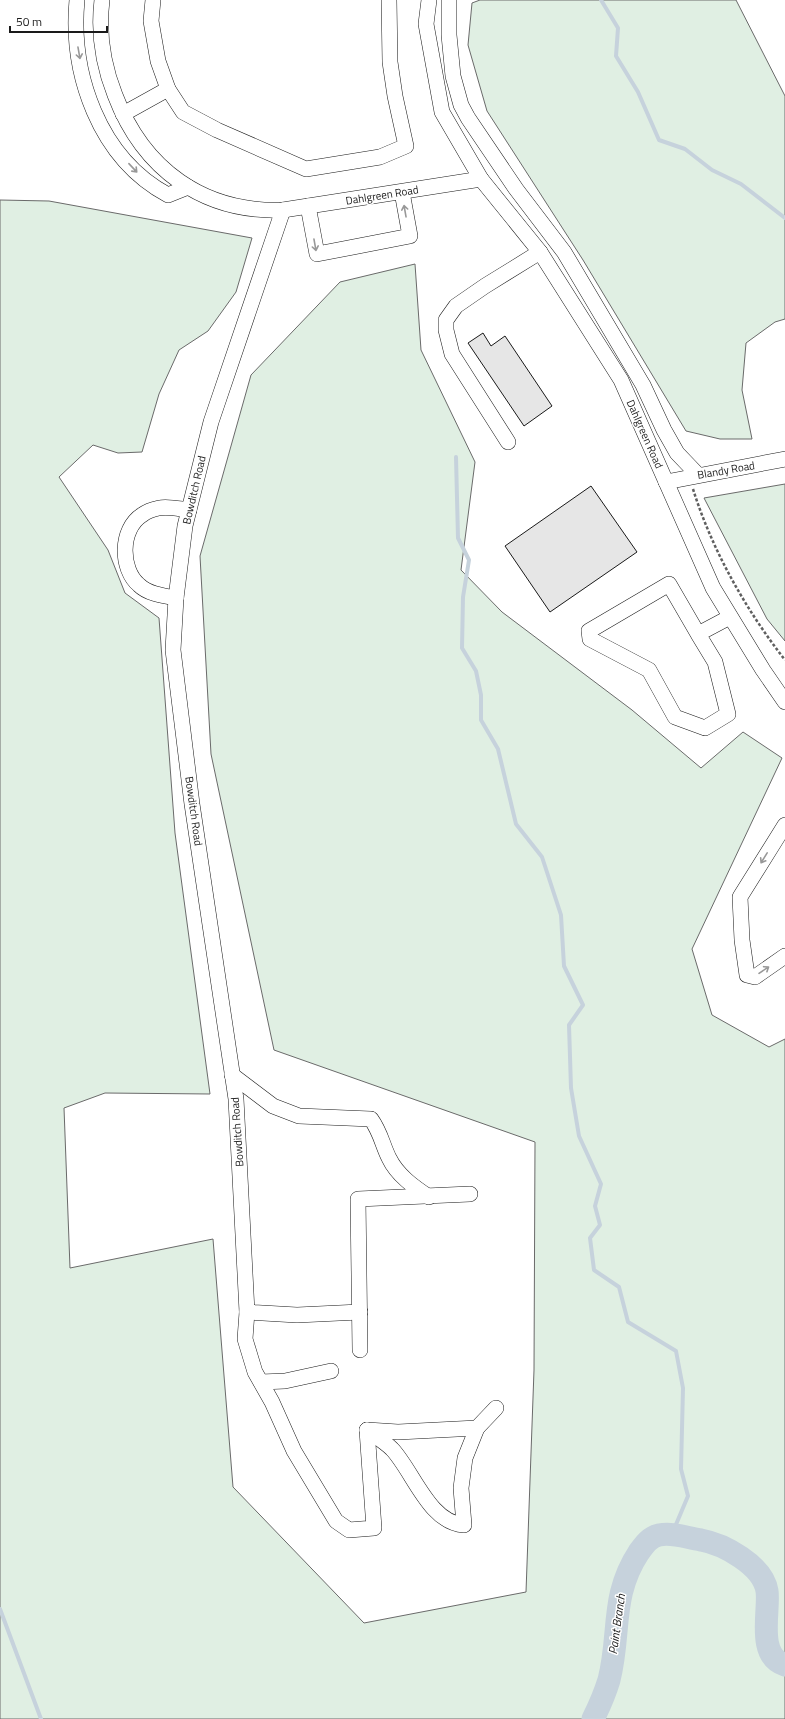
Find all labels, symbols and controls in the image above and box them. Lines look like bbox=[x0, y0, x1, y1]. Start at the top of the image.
scale bar bbox=[10, 8, 107, 34]
text: 50 m bbox=[16, 12, 42, 31]
one-way arrow bbox=[75, 46, 83, 59]
one-way arrow bbox=[128, 163, 138, 173]
street label: Dahlgreen Road bbox=[344, 181, 420, 209]
one-way arrow bbox=[401, 204, 409, 217]
one-way arrow bbox=[311, 238, 319, 251]
street label: Dahlgreen Road bbox=[623, 397, 667, 471]
street label: Bowditch Road bbox=[178, 454, 210, 526]
street label: Blandy Road bbox=[696, 457, 756, 483]
street label: Bowditch Road bbox=[181, 775, 207, 847]
one-way arrow bbox=[760, 852, 768, 863]
one-way arrow bbox=[758, 966, 770, 974]
street label: Bowditch Road bbox=[227, 1096, 247, 1167]
water label: Paint Branch bbox=[603, 1592, 630, 1655]

